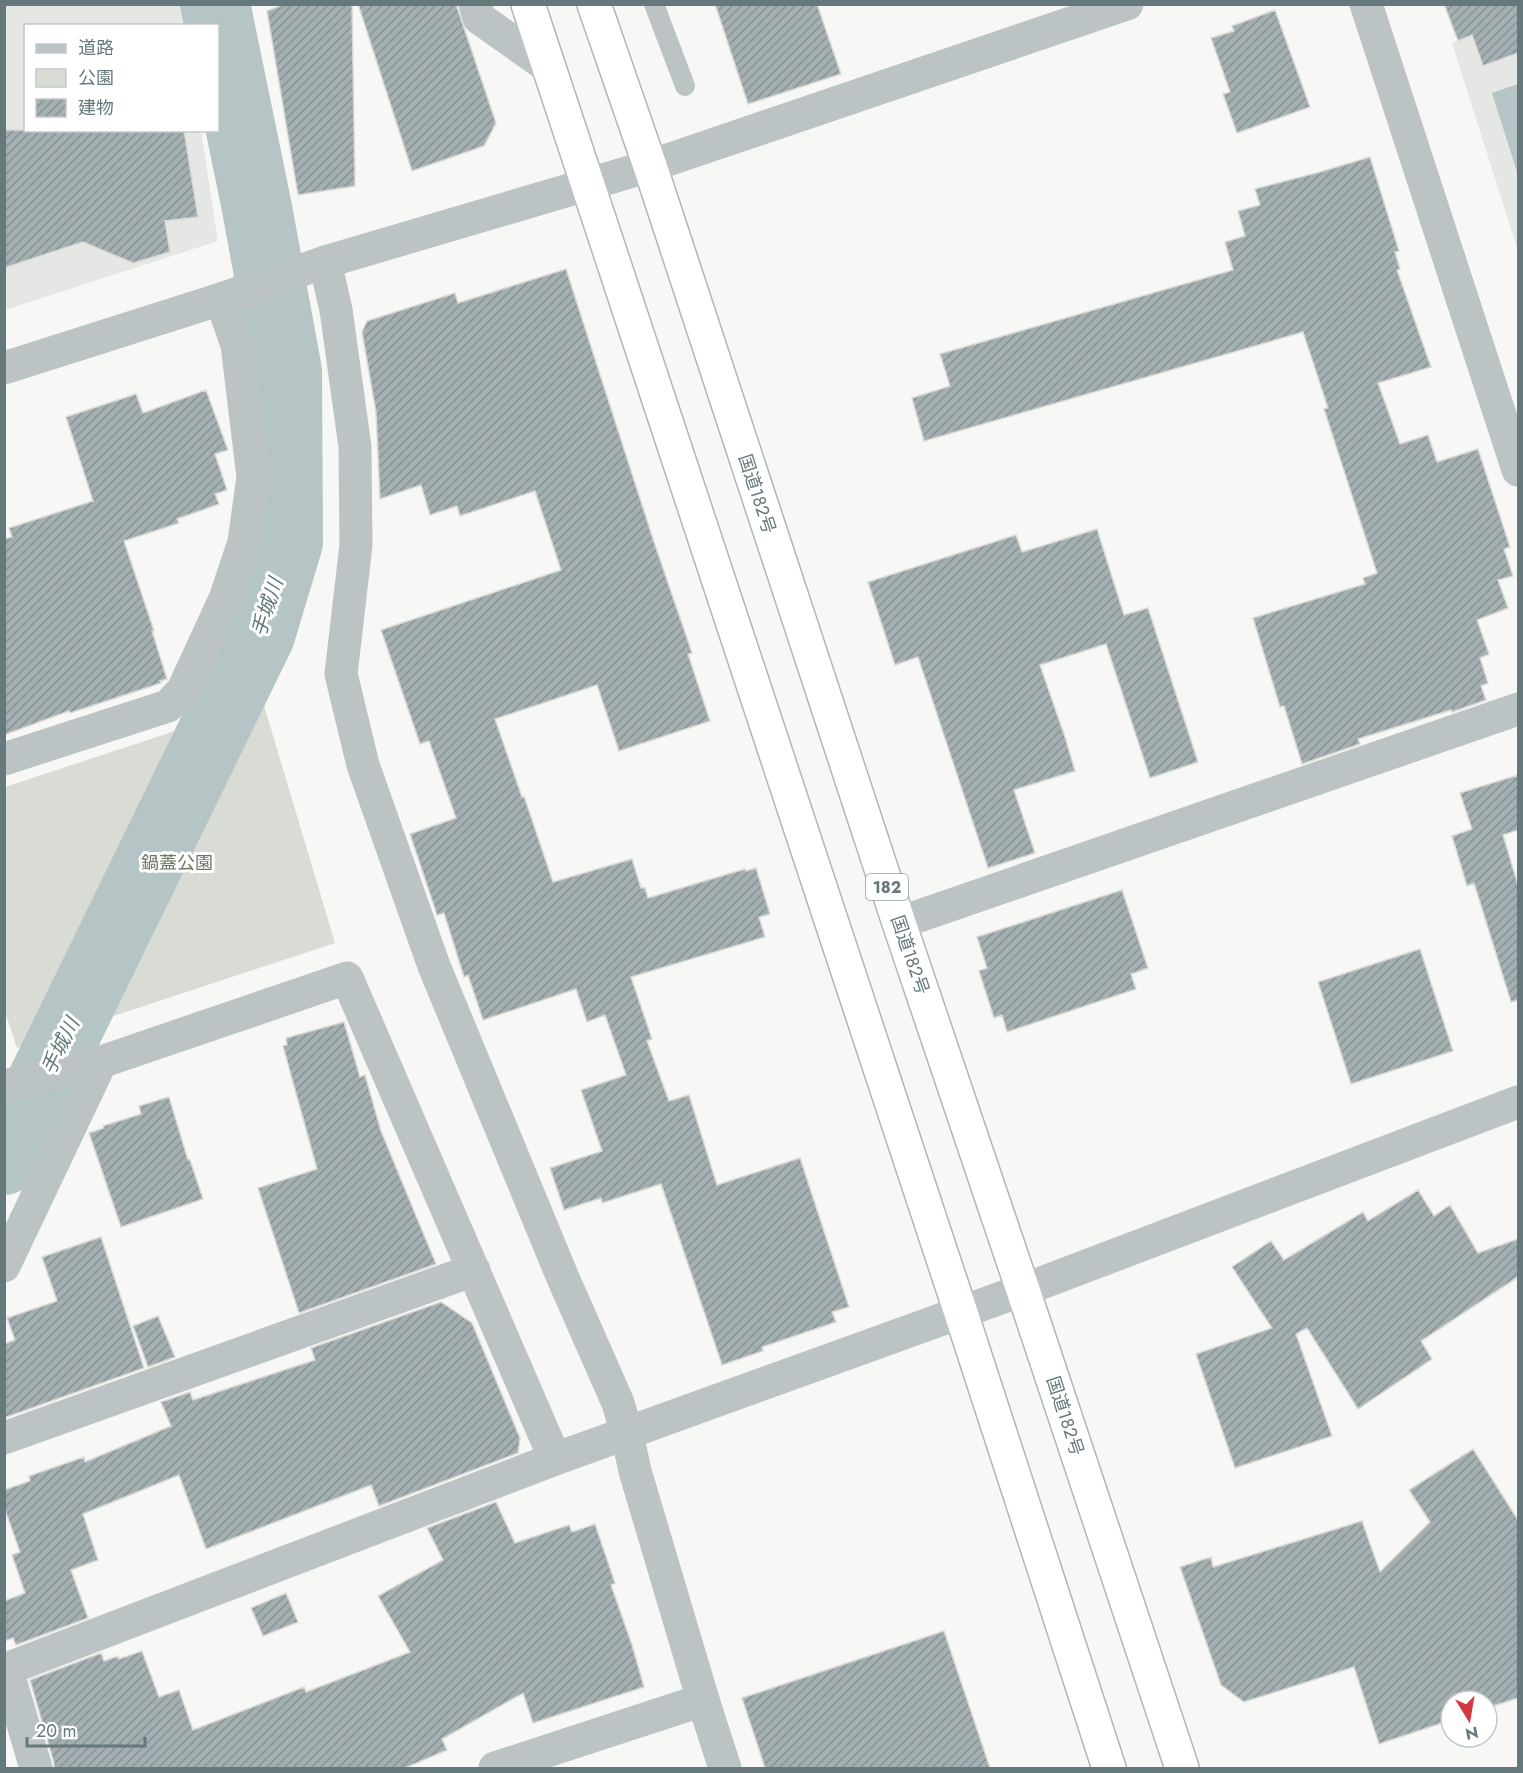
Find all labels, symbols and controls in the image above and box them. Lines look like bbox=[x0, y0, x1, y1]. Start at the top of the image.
legend bbox=[24, 24, 219, 132]
text: 道路 bbox=[78, 35, 114, 61]
text: 公園 bbox=[78, 65, 114, 91]
text: 建物 bbox=[78, 95, 114, 121]
street label: 国道182号 bbox=[732, 451, 782, 537]
water label: 手城川 bbox=[244, 572, 291, 640]
park label: 鍋蓋公園 bbox=[141, 850, 213, 876]
road number: 182 bbox=[866, 874, 908, 900]
street label: 国道182号 bbox=[884, 912, 936, 998]
water label: 手城川 bbox=[34, 1011, 88, 1080]
street label: 国道182号 bbox=[1040, 1373, 1090, 1459]
north arrow bbox=[1439, 1689, 1499, 1749]
scale bar bbox=[27, 1710, 146, 1748]
text: 20 m bbox=[36, 1718, 76, 1744]
text: N bbox=[1463, 1721, 1480, 1746]

